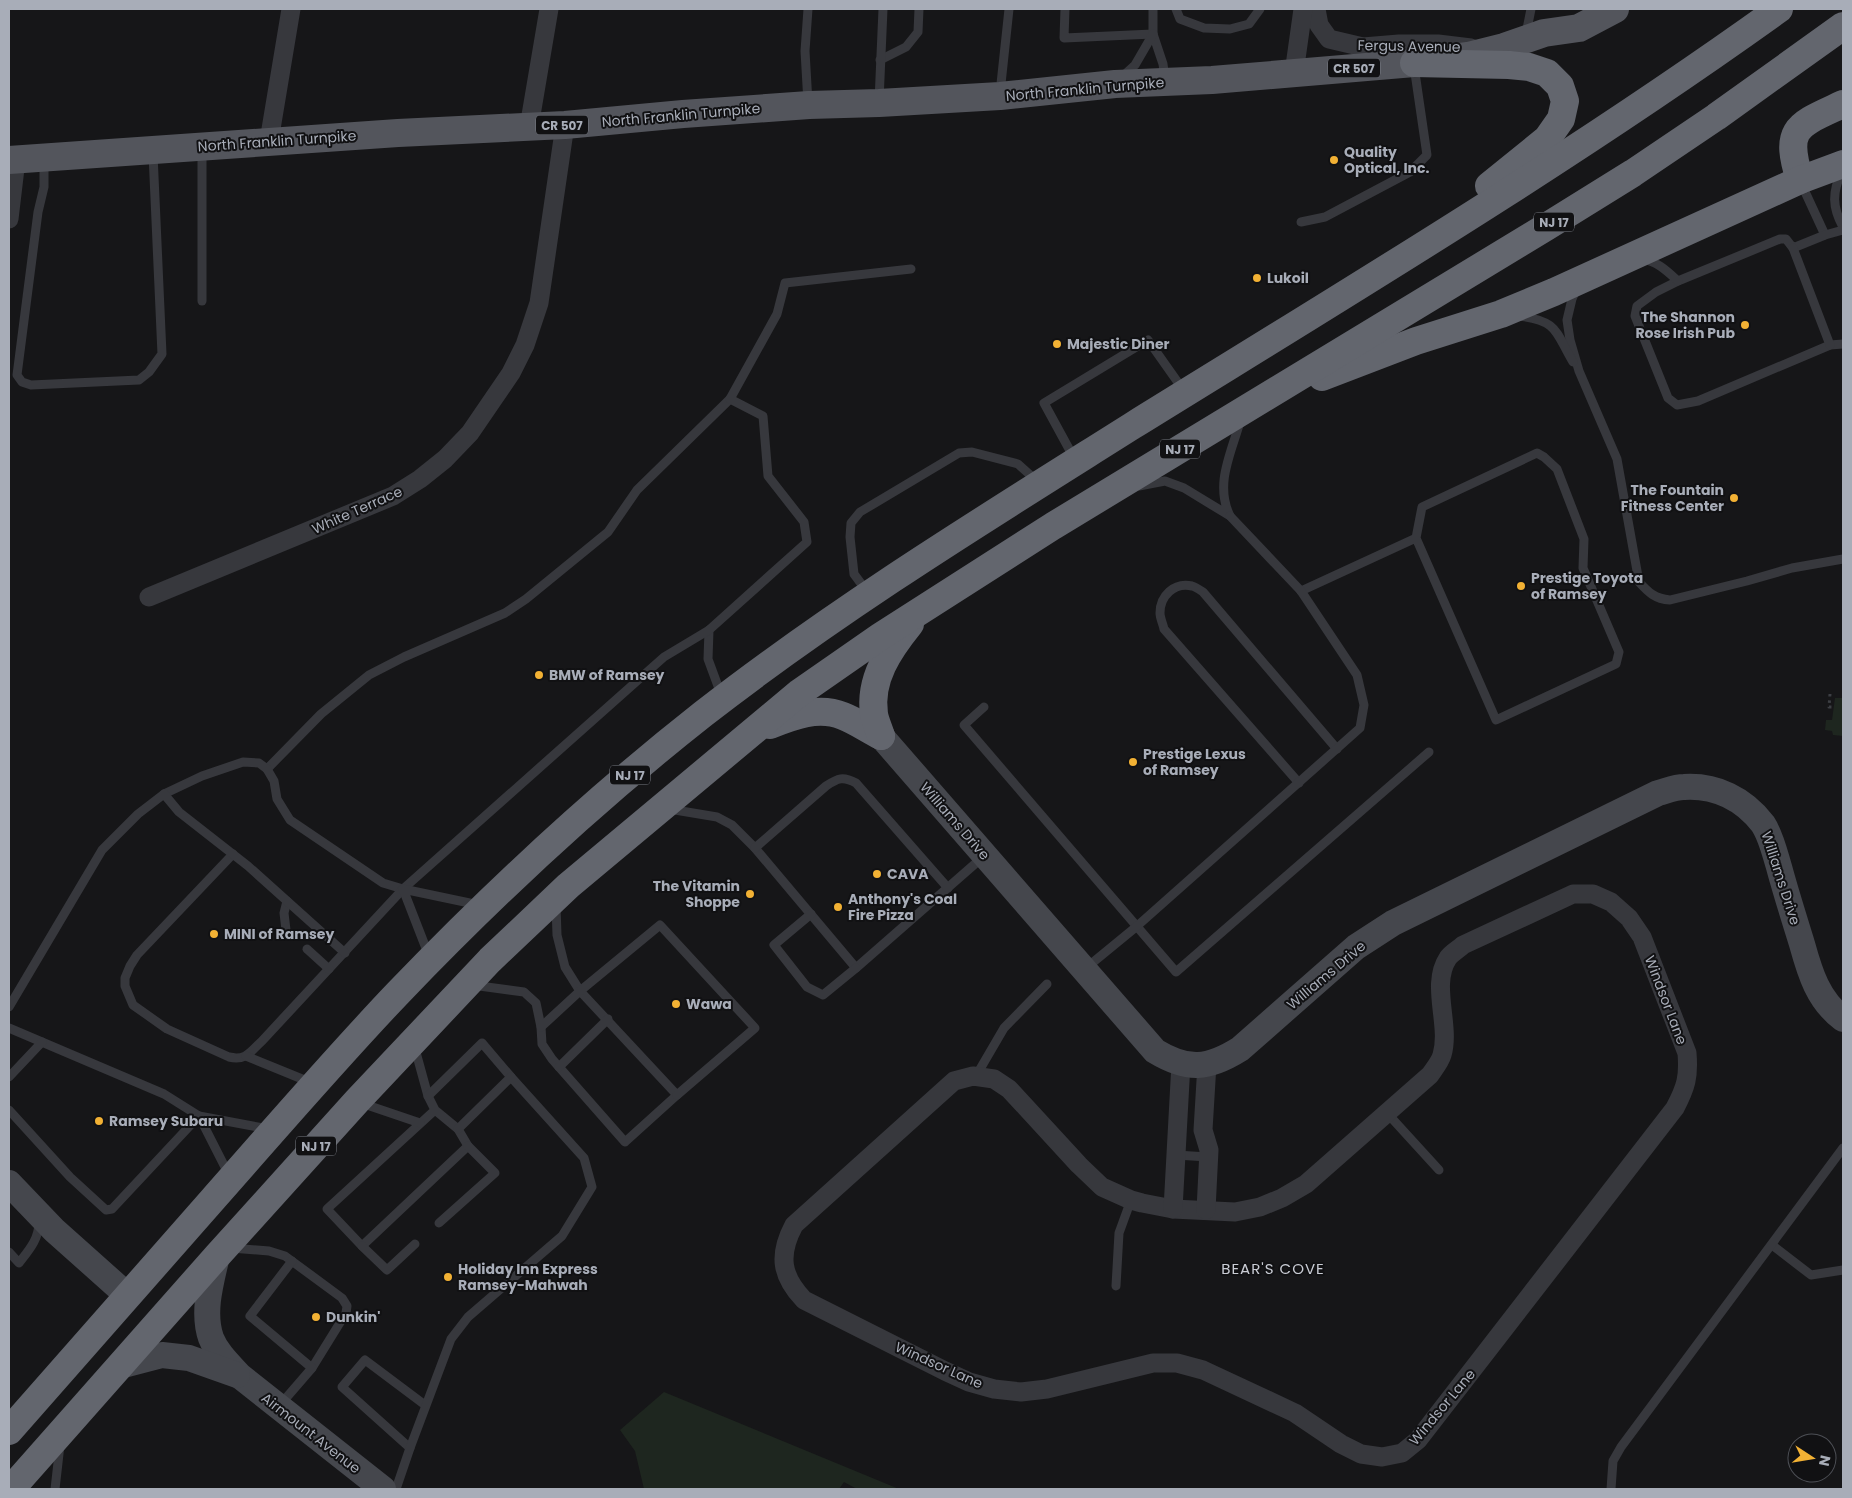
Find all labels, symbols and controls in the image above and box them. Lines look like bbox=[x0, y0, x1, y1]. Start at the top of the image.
street label: Fergus Avenue bbox=[1357, 35, 1461, 57]
road number: CR 507 bbox=[1328, 58, 1380, 78]
street label: North Franklin Turnpike bbox=[1005, 72, 1165, 106]
street label: North Franklin Turnpike bbox=[601, 98, 761, 132]
road number: CR 507 bbox=[536, 116, 588, 134]
street label: North Franklin Turnpike bbox=[197, 125, 357, 157]
place label: Quality Optical, Inc. bbox=[1344, 142, 1429, 178]
marker: Quality Optical, Inc. bbox=[1328, 154, 1340, 166]
road number: NJ 17 bbox=[1534, 212, 1574, 232]
place label: Lukoil bbox=[1267, 268, 1309, 288]
marker: Lukoil bbox=[1251, 272, 1263, 284]
place label: The Shannon Rose Irish Pub bbox=[1635, 307, 1735, 343]
marker: The Shannon Rose Irish Pub bbox=[1739, 319, 1751, 331]
place label: Majestic Diner bbox=[1067, 334, 1170, 354]
marker: Majestic Diner bbox=[1051, 338, 1063, 350]
road number: NJ 17 bbox=[1160, 439, 1200, 458]
place label: The Fountain Fitness Center bbox=[1621, 480, 1724, 516]
street label: White Terrace bbox=[309, 481, 406, 539]
marker: The Fountain Fitness Center bbox=[1728, 492, 1740, 504]
place label: Prestige Toyota of Ramsey bbox=[1531, 568, 1643, 604]
marker: Prestige Toyota of Ramsey bbox=[1515, 580, 1527, 592]
place label: BMW of Ramsey bbox=[549, 665, 665, 685]
marker: BMW of Ramsey bbox=[533, 669, 545, 681]
place label: Prestige Lexus of Ramsey bbox=[1143, 744, 1246, 780]
marker: Prestige Lexus of Ramsey bbox=[1127, 756, 1139, 768]
road number: NJ 17 bbox=[610, 766, 650, 784]
street label: Williams Drive bbox=[915, 778, 995, 865]
street label: Williams Drive bbox=[1756, 829, 1806, 928]
place label: CAVA bbox=[887, 864, 929, 884]
marker: CAVA bbox=[871, 868, 883, 880]
place label: The Vitamin Shoppe bbox=[653, 876, 740, 912]
marker: The Vitamin Shoppe bbox=[744, 888, 756, 900]
place label: Anthony's Coal Fire Pizza bbox=[848, 889, 957, 925]
marker: Anthony's Coal Fire Pizza bbox=[832, 901, 844, 913]
place label: MINI of Ramsey bbox=[224, 924, 334, 944]
marker: MINI of Ramsey bbox=[208, 928, 220, 940]
street label: Williams Drive bbox=[1282, 936, 1370, 1014]
street label: Windsor Lane bbox=[1640, 953, 1692, 1048]
place label: Wawa bbox=[686, 994, 732, 1014]
marker: Wawa bbox=[670, 998, 682, 1010]
place label: Ramsey Subaru bbox=[109, 1111, 223, 1131]
marker: Ramsey Subaru bbox=[93, 1115, 105, 1127]
road number: NJ 17 bbox=[296, 1136, 336, 1156]
district label: BEAR'S COVE bbox=[1221, 1258, 1325, 1279]
place label: Holiday Inn Express Ramsey-Mahwah bbox=[458, 1259, 598, 1295]
marker: Holiday Inn Express Ramsey-Mahwah bbox=[442, 1271, 454, 1283]
place label: Dunkin' bbox=[326, 1307, 380, 1327]
marker: Dunkin' bbox=[310, 1311, 322, 1323]
street label: Windsor Lane bbox=[892, 1337, 986, 1393]
street label: Windsor Lane bbox=[1404, 1364, 1480, 1449]
street label: Airmount Avenue bbox=[257, 1388, 365, 1478]
north arrow bbox=[1787, 1433, 1837, 1483]
text: N bbox=[1814, 1453, 1836, 1468]

